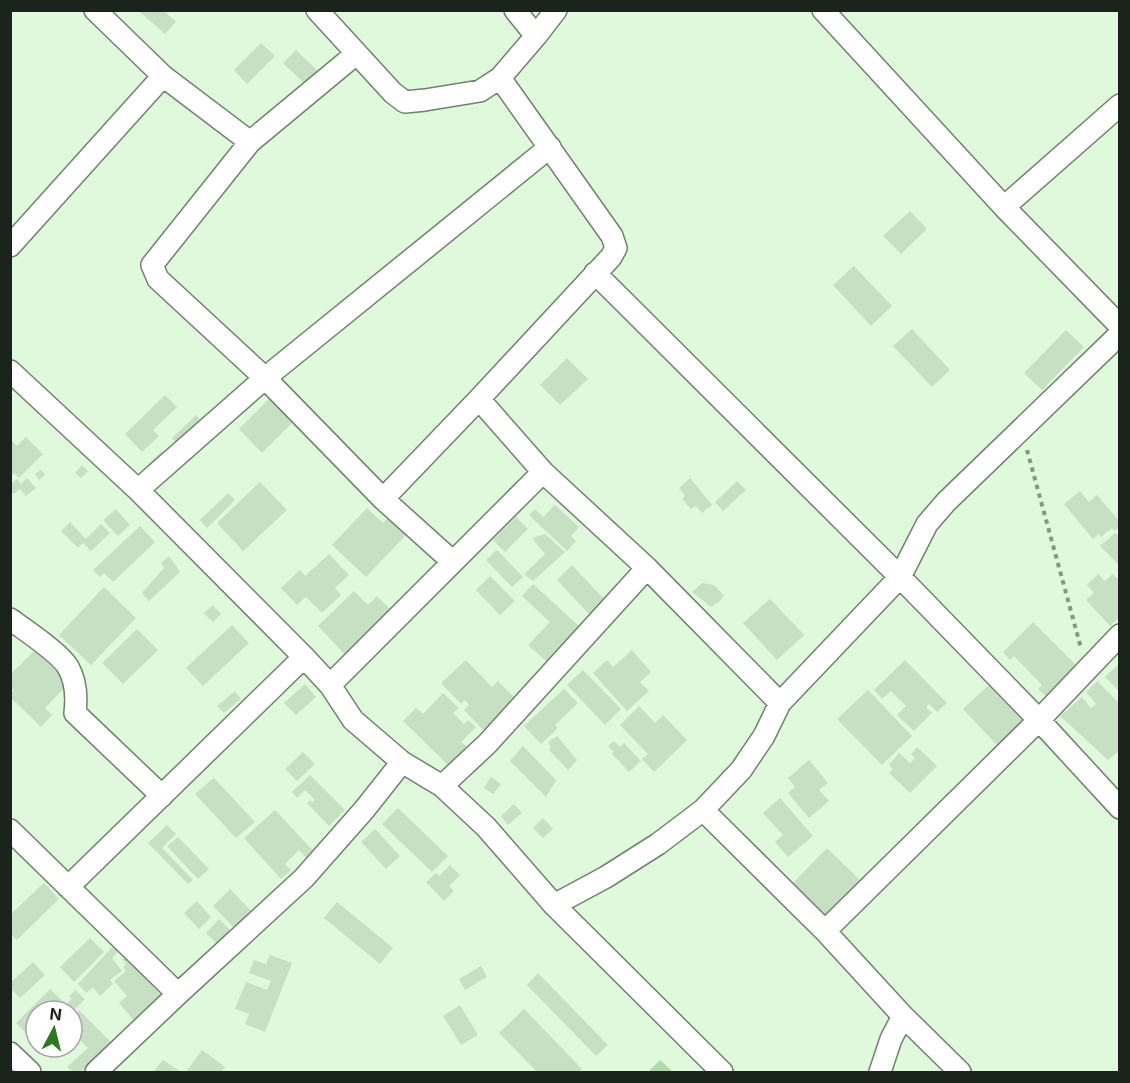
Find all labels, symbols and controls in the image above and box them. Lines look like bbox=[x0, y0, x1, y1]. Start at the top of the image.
north arrow bbox=[24, 999, 84, 1059]
text: N bbox=[49, 1003, 63, 1025]

